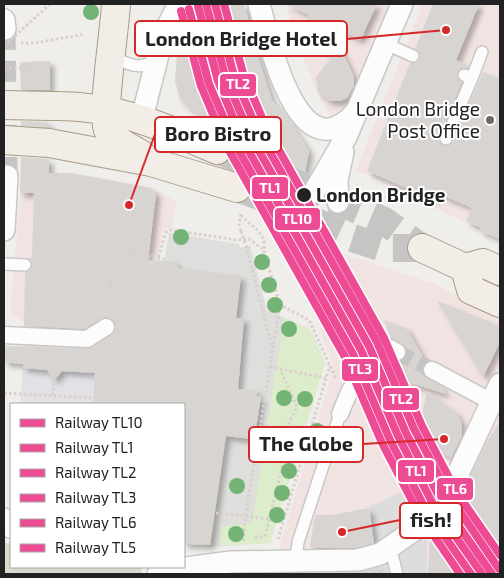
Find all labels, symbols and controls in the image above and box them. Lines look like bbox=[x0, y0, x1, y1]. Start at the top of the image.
callout: London Bridge Hotel bbox=[135, 21, 347, 56]
text: London Bridge Hotel bbox=[145, 26, 337, 50]
line badge: TL2 bbox=[219, 73, 257, 97]
text: TL2 bbox=[226, 75, 250, 92]
place label: London Bridge Post Office bbox=[356, 97, 480, 142]
marker: London Bridge Post Office bbox=[484, 114, 496, 126]
callout: Boro Bistro bbox=[155, 117, 281, 152]
text: Boro Bistro bbox=[165, 121, 271, 145]
line badge: TL1 bbox=[251, 176, 289, 200]
text: TL1 bbox=[259, 179, 281, 196]
place label: London Bridge bbox=[316, 183, 446, 206]
marker: London Bridge bbox=[295, 186, 313, 204]
line badge: TL10 bbox=[274, 207, 321, 231]
text: TL10 bbox=[282, 210, 312, 227]
line badge: TL3 bbox=[341, 358, 379, 382]
text: TL3 bbox=[348, 360, 372, 377]
line badge: TL2 bbox=[382, 387, 420, 411]
text: TL2 bbox=[389, 390, 413, 407]
legend bbox=[10, 403, 185, 568]
text: Railway TL10 bbox=[55, 413, 142, 431]
callout: The Globe bbox=[249, 427, 363, 462]
text: The Globe bbox=[259, 431, 353, 455]
text: Railway TL1 bbox=[55, 438, 133, 456]
line badge: TL1 bbox=[397, 459, 435, 483]
text: TL1 bbox=[405, 462, 427, 479]
text: Railway TL2 bbox=[55, 463, 136, 481]
line badge: TL6 bbox=[436, 477, 474, 501]
text: TL6 bbox=[443, 480, 467, 497]
text: Railway TL3 bbox=[55, 488, 136, 506]
callout: fish! bbox=[400, 503, 462, 538]
text: fish! bbox=[410, 507, 452, 531]
text: Railway TL6 bbox=[55, 513, 137, 531]
text: Railway TL5 bbox=[55, 538, 136, 556]

